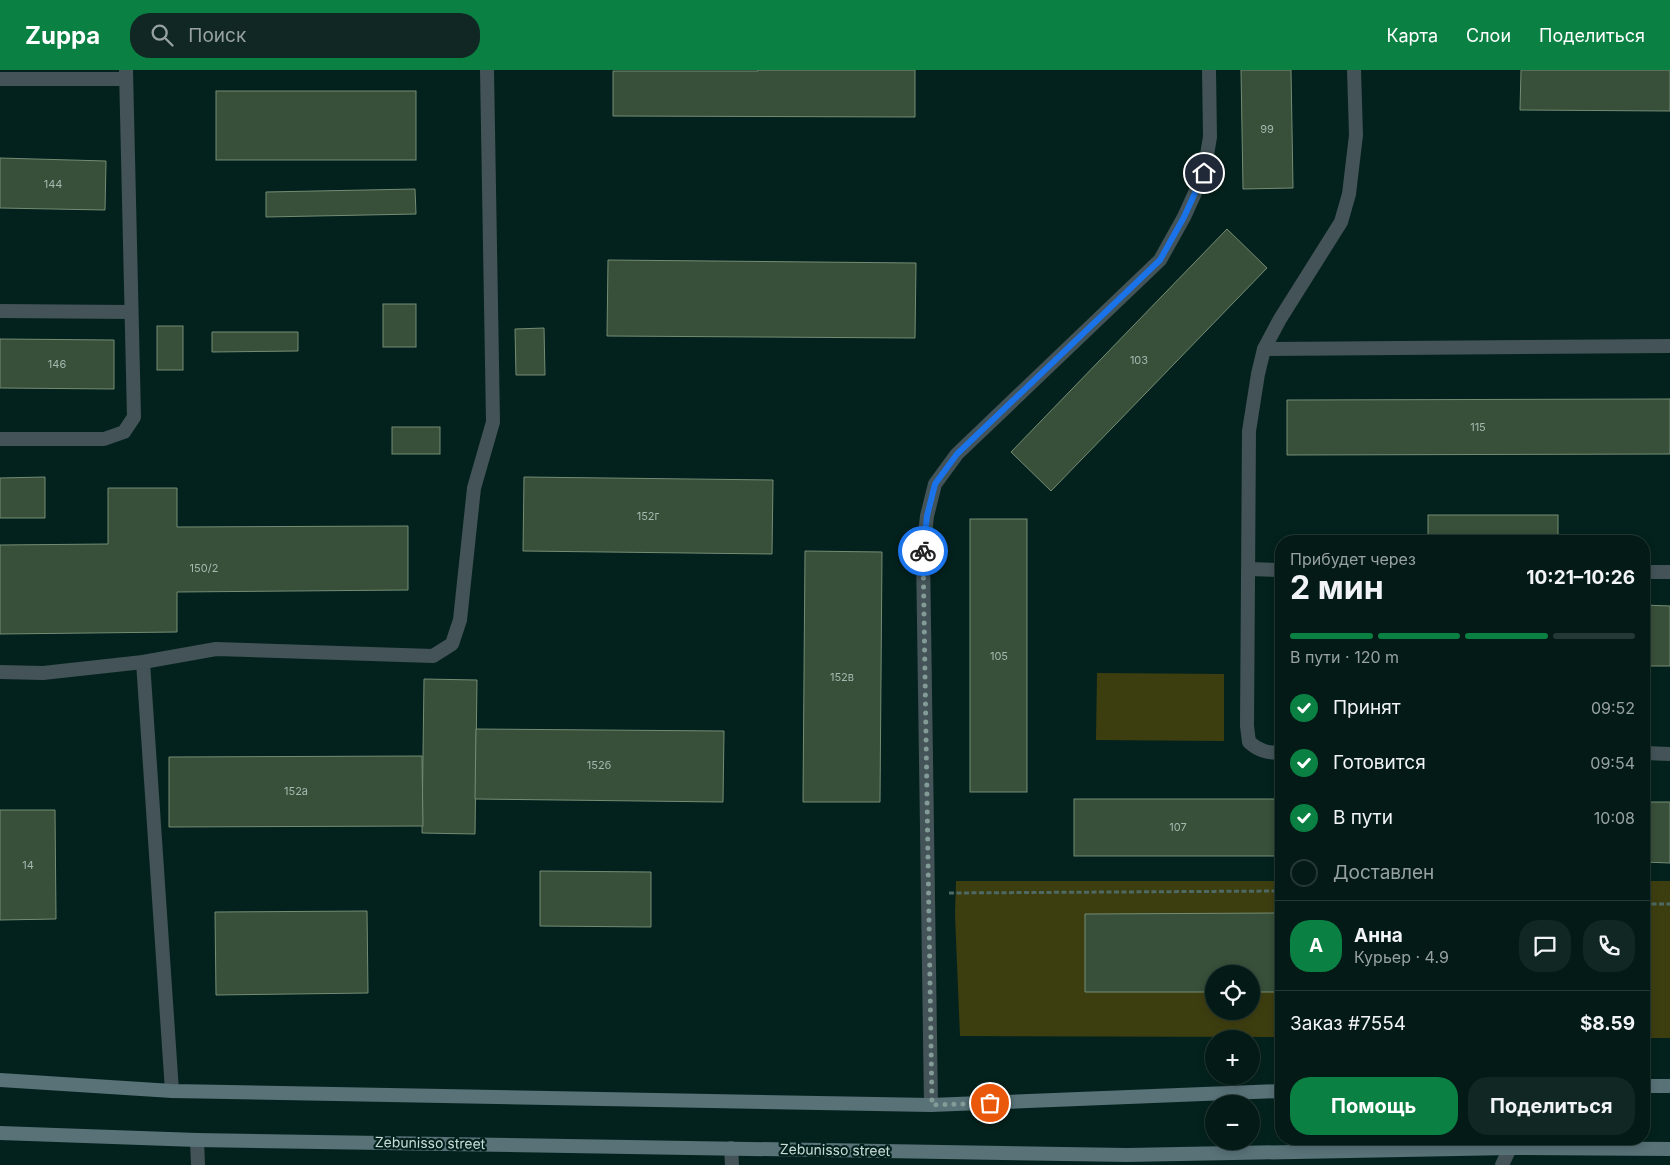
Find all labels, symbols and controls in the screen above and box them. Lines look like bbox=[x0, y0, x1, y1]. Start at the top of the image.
search box bbox=[130, 13, 480, 58]
text: Zuppa bbox=[25, 21, 100, 50]
icon: search bbox=[148, 21, 176, 49]
text: Поиск bbox=[188, 24, 246, 47]
text: Карта bbox=[1386, 25, 1438, 46]
text: Слои bbox=[1466, 25, 1511, 46]
text: Поделиться bbox=[1539, 25, 1645, 46]
house number: 99 bbox=[1260, 122, 1274, 136]
pin bbox=[1183, 152, 1225, 194]
icon: home bbox=[1190, 159, 1218, 187]
house number: 144 bbox=[44, 177, 62, 191]
house number: 103 bbox=[1130, 353, 1148, 367]
house number: 146 bbox=[48, 357, 66, 371]
house number: 115 bbox=[1470, 420, 1486, 434]
house number: 152г bbox=[637, 509, 660, 523]
courier bbox=[898, 526, 948, 576]
icon: bike bbox=[909, 537, 937, 565]
text: Прибудет через bbox=[1290, 549, 1416, 569]
house number: 150/2 bbox=[190, 561, 218, 575]
text: 10:21–10:26 bbox=[1526, 566, 1635, 589]
text: 2 мин bbox=[1290, 568, 1384, 607]
text: В пути · 120 m bbox=[1290, 647, 1399, 667]
house number: 105 bbox=[990, 649, 1008, 663]
house number: 152в bbox=[830, 670, 854, 684]
icon: check bbox=[1290, 694, 1318, 722]
text: Принят bbox=[1333, 696, 1401, 719]
text: 09:52 bbox=[1591, 698, 1635, 718]
icon: check bbox=[1290, 749, 1318, 777]
text: Готовится bbox=[1333, 751, 1426, 774]
text: 09:54 bbox=[1590, 753, 1635, 773]
house number: 152б bbox=[587, 758, 611, 772]
house number: 152а bbox=[284, 784, 308, 798]
icon: check bbox=[1290, 804, 1318, 832]
text: В пути bbox=[1333, 806, 1393, 829]
text: 10:08 bbox=[1594, 808, 1635, 828]
house number: 107 bbox=[1169, 820, 1187, 834]
house number: 14 bbox=[22, 858, 34, 872]
text: Доставлен bbox=[1333, 861, 1434, 884]
button: chat bbox=[1519, 920, 1571, 972]
button: phone bbox=[1583, 920, 1635, 972]
text: Анна bbox=[1354, 924, 1403, 947]
text: А bbox=[1309, 934, 1323, 957]
text: Курьер · 4.9 bbox=[1354, 947, 1449, 967]
map controls bbox=[1205, 965, 1260, 1150]
button: locate bbox=[1205, 965, 1260, 1020]
text: Заказ #7554 bbox=[1290, 1012, 1406, 1035]
text: $8.59 bbox=[1580, 1012, 1635, 1035]
button: + bbox=[1205, 1030, 1260, 1085]
button: Помощь bbox=[1290, 1077, 1458, 1135]
button: Поделиться bbox=[1468, 1077, 1635, 1135]
pin bbox=[969, 1082, 1011, 1124]
icon: bag bbox=[976, 1089, 1004, 1117]
button: − bbox=[1205, 1095, 1260, 1150]
street label: Zebunisso street bbox=[375, 1133, 486, 1152]
street label: Zebunisso street bbox=[780, 1140, 891, 1159]

